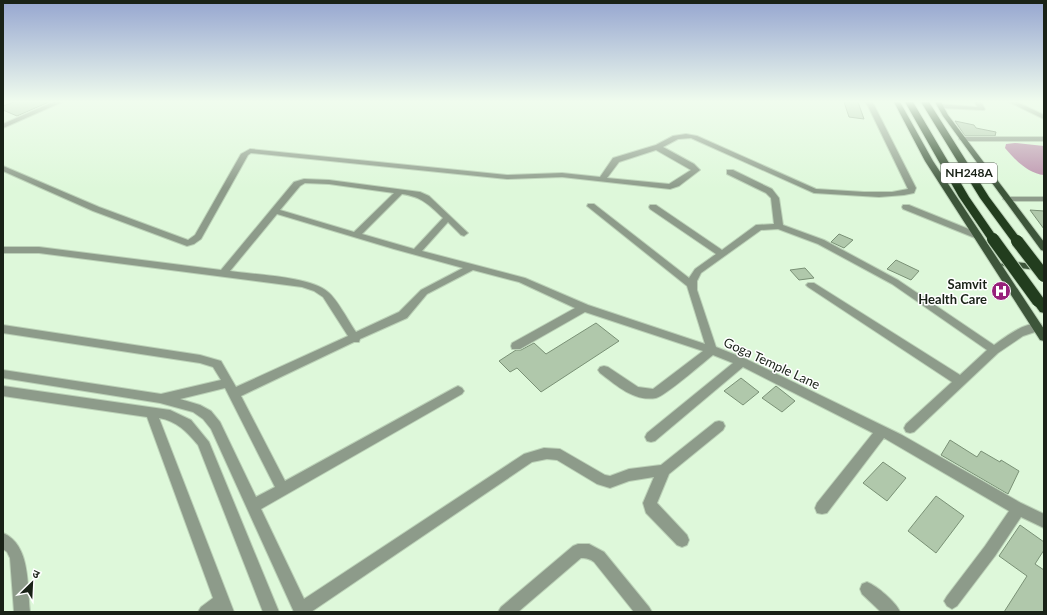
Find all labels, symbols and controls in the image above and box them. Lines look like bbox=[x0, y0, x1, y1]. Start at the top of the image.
road number: NH248A bbox=[941, 163, 997, 183]
place label: Samvit Health Care bbox=[918, 276, 987, 307]
hospital icon: Samvit Health Care bbox=[990, 280, 1012, 302]
street label: Goga Temple Lane bbox=[721, 334, 823, 392]
north arrow bbox=[12, 563, 52, 603]
text: उ bbox=[31, 566, 42, 581]

